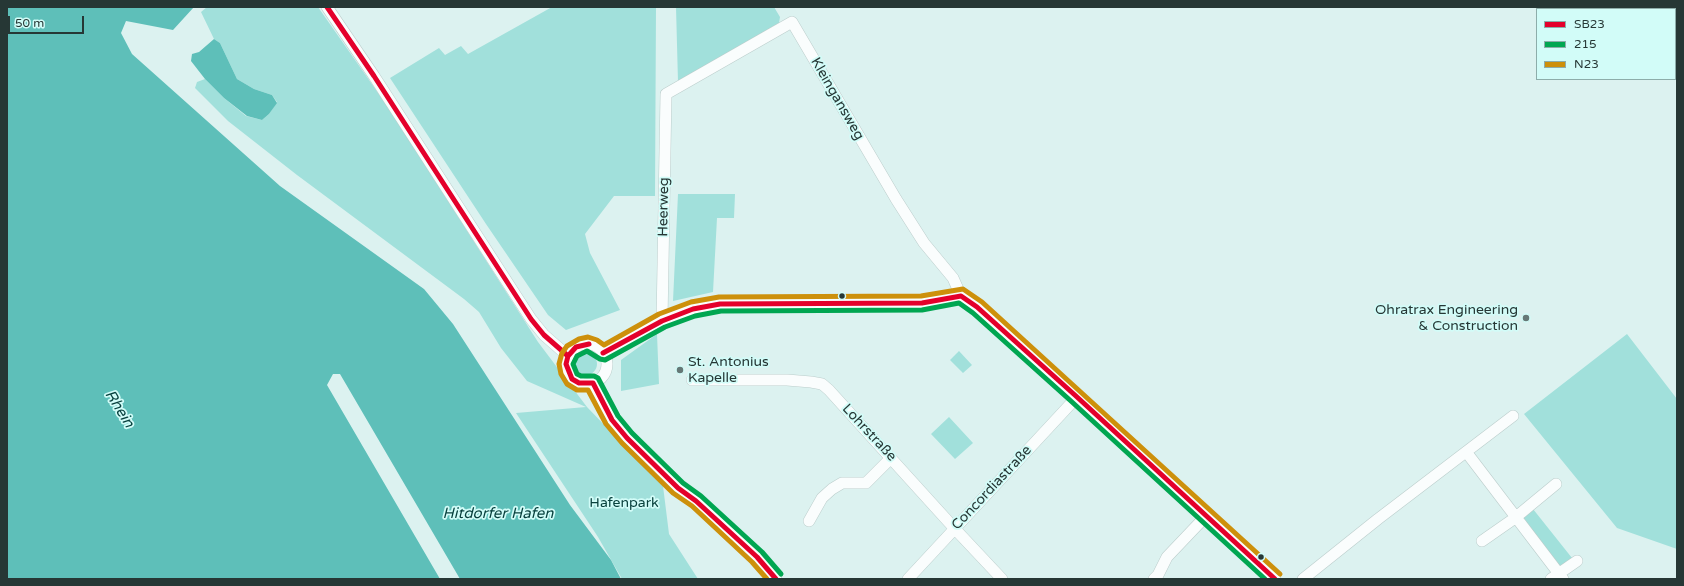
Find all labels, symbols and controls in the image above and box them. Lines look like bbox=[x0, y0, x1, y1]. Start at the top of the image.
scale bar bbox=[10, 8, 86, 34]
legend bbox=[1536, 8, 1676, 80]
text: 50 m bbox=[15, 16, 44, 30]
text: SB23 bbox=[1574, 17, 1605, 31]
text: 215 bbox=[1574, 37, 1597, 51]
street label: Kleingansweg bbox=[807, 55, 867, 143]
text: N23 bbox=[1574, 57, 1599, 71]
street label: Heerweg bbox=[655, 177, 673, 237]
unlabelled marker bbox=[837, 291, 847, 301]
place label: Ohratrax Engineering & Construction bbox=[1375, 302, 1518, 334]
marker: Ohratrax Engineering & Construction bbox=[1521, 313, 1531, 323]
place label: St. Antonius Kapelle bbox=[688, 354, 769, 386]
marker: St. Antonius Kapelle bbox=[675, 365, 685, 375]
water label: Rhein bbox=[100, 387, 138, 431]
street label: Lohrstraße bbox=[838, 401, 900, 465]
street label: Concordiastraße bbox=[949, 442, 1035, 534]
park label: Hafenpark bbox=[589, 495, 659, 511]
water label: Hitdorfer Hafen bbox=[443, 505, 553, 523]
unlabelled marker bbox=[1256, 552, 1266, 562]

